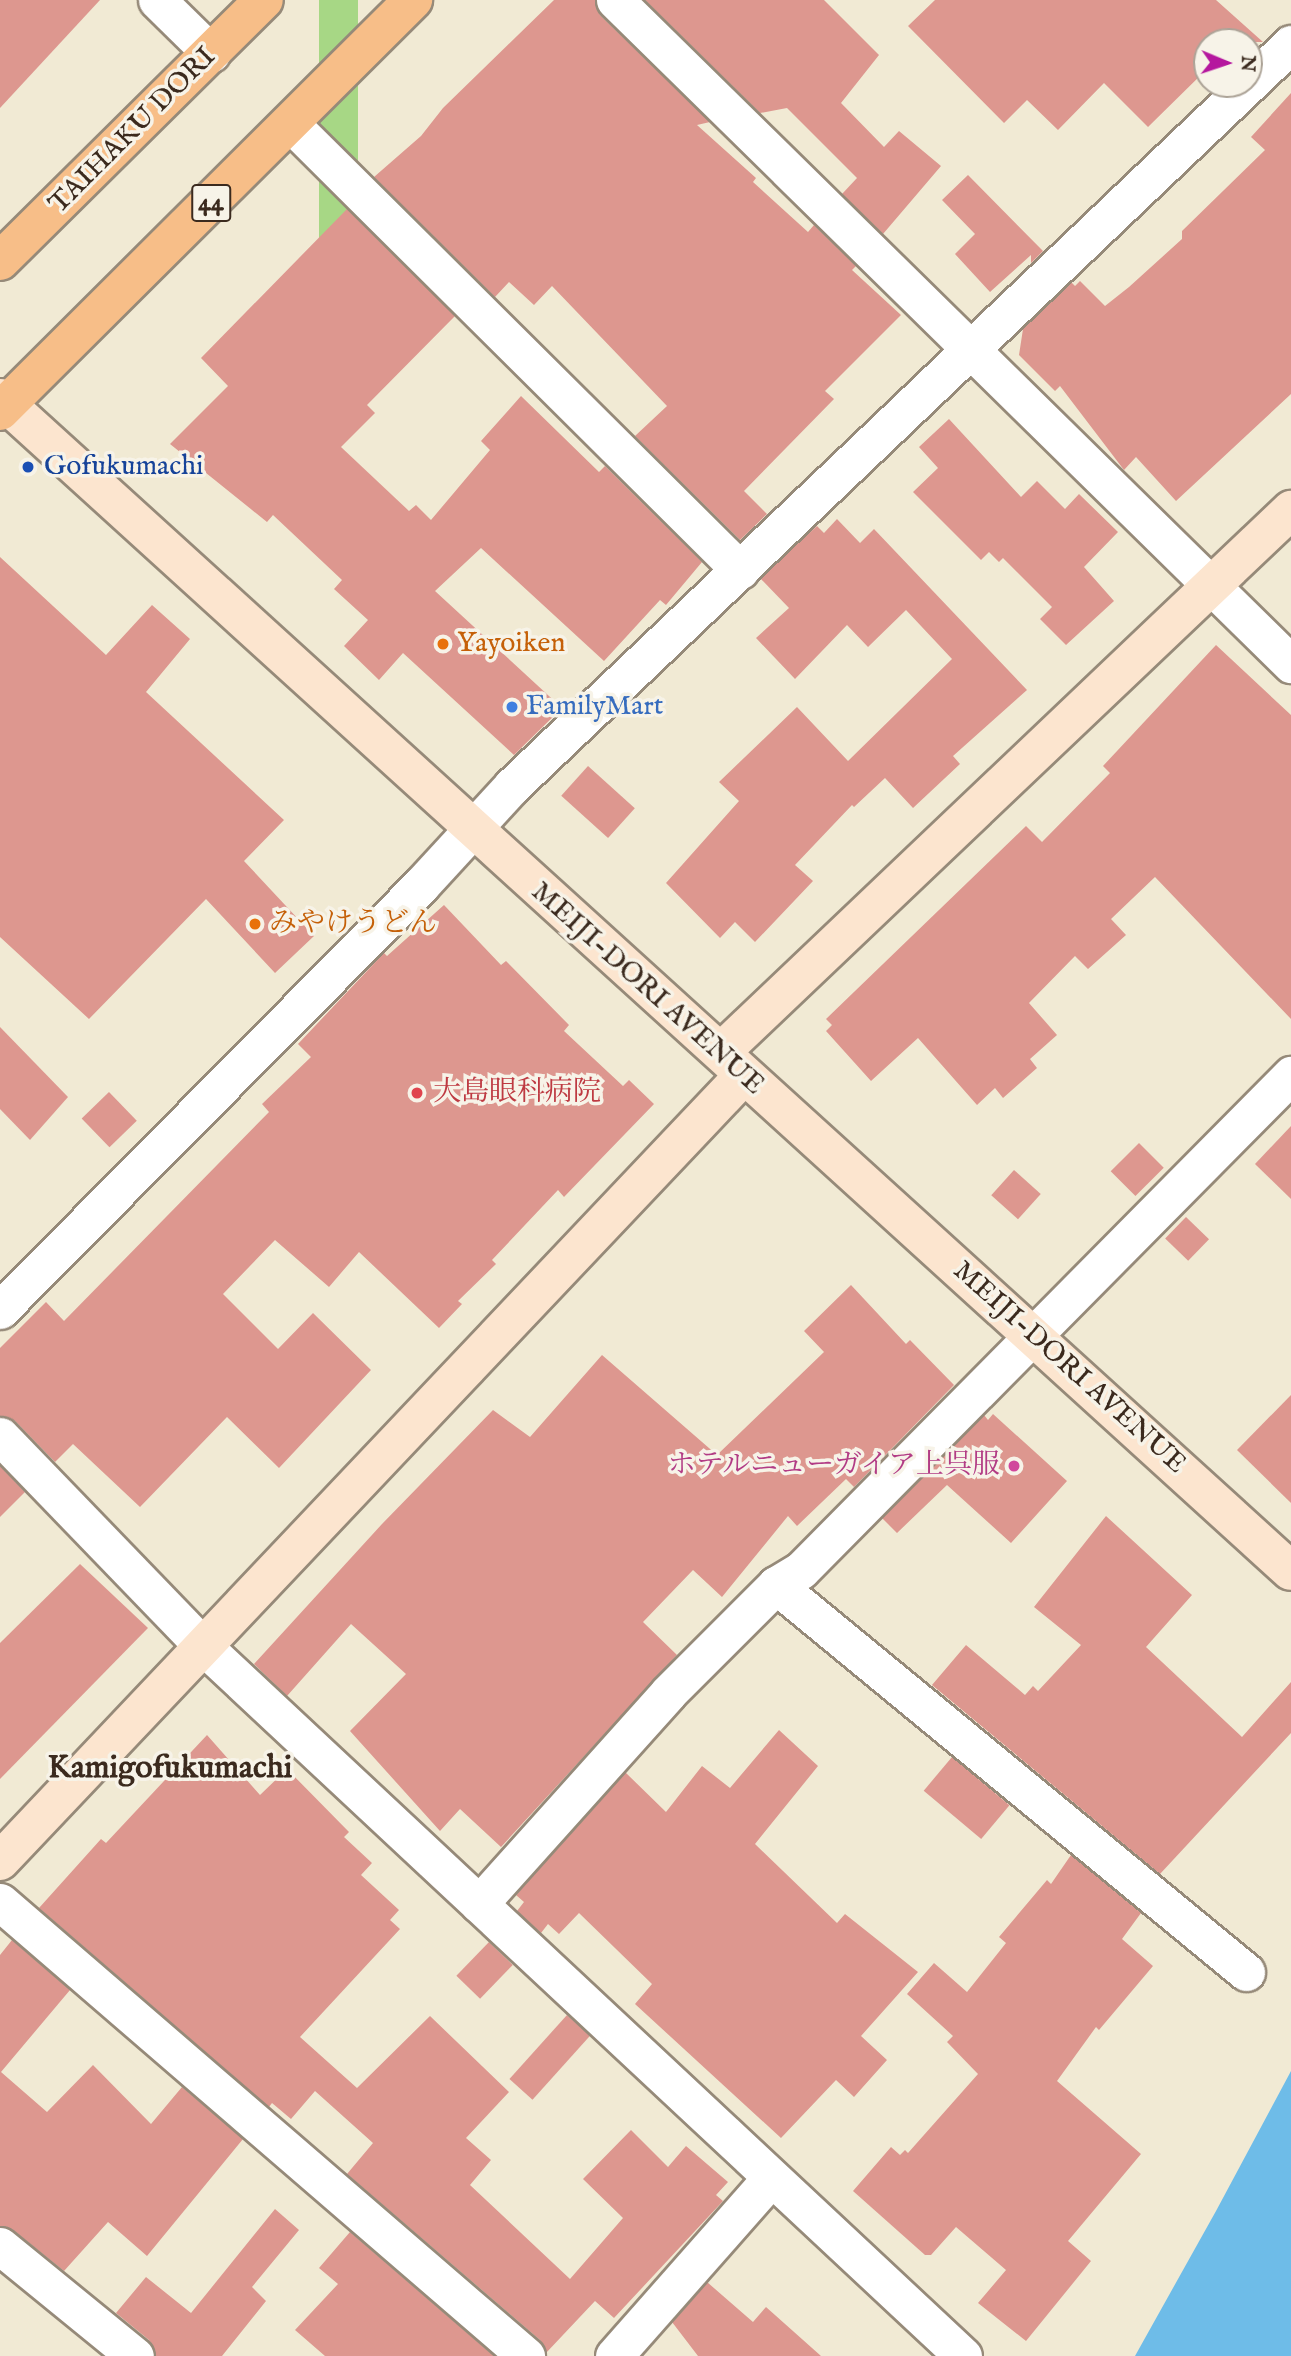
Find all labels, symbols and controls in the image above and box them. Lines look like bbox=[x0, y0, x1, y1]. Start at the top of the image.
north arrow bbox=[1193, 28, 1263, 98]
street label: TAIHAKU DORI bbox=[43, 41, 223, 221]
text: N bbox=[1235, 55, 1259, 72]
road number: 44 bbox=[190, 180, 232, 226]
place label: Gofukumachi bbox=[44, 450, 204, 484]
marker: Gofukumachi bbox=[18, 457, 38, 477]
place label: Yayoiken bbox=[457, 627, 565, 661]
marker: Yayoiken bbox=[435, 636, 451, 652]
place label: FamilyMart bbox=[526, 690, 663, 724]
marker: FamilyMart bbox=[504, 699, 520, 715]
street label: MEIJI-DORI AVENUE bbox=[524, 876, 770, 1102]
place label: みやけうどん bbox=[269, 907, 437, 941]
marker: みやけうどん bbox=[247, 916, 263, 932]
place label: 大島眼科病院 bbox=[433, 1076, 601, 1110]
marker: 大島眼科病院 bbox=[407, 1083, 427, 1103]
street label: MEIJI-DORI AVENUE bbox=[946, 1255, 1192, 1481]
place label: ホテルニューガイア上呉服 bbox=[664, 1449, 1000, 1483]
marker: ホテルニューガイア上呉服 bbox=[1006, 1458, 1022, 1474]
district label: Kamigofukumachi bbox=[48, 1750, 292, 1788]

